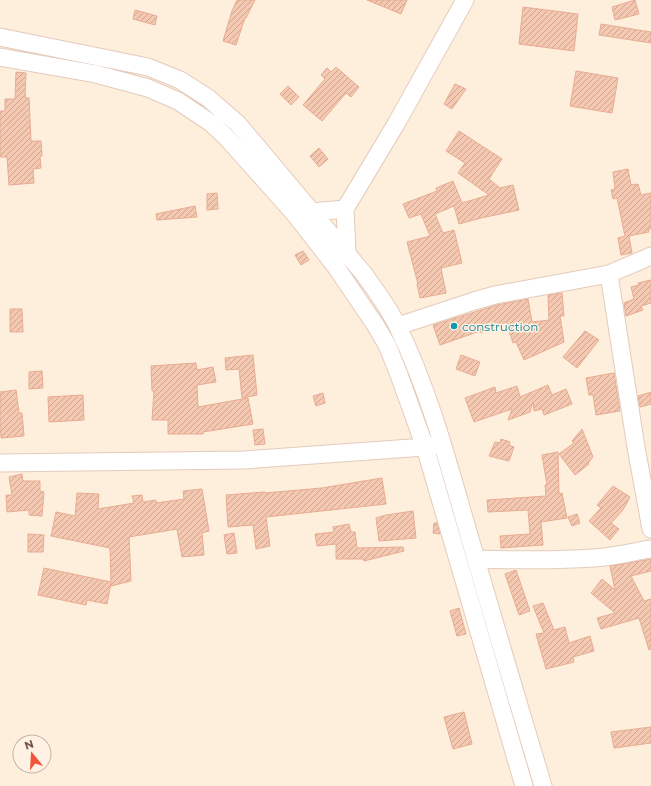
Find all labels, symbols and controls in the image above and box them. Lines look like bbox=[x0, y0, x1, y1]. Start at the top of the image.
place label: construction bbox=[462, 319, 538, 334]
marker: construction bbox=[449, 321, 459, 331]
north arrow bbox=[12, 734, 52, 774]
text: N bbox=[23, 736, 35, 753]

